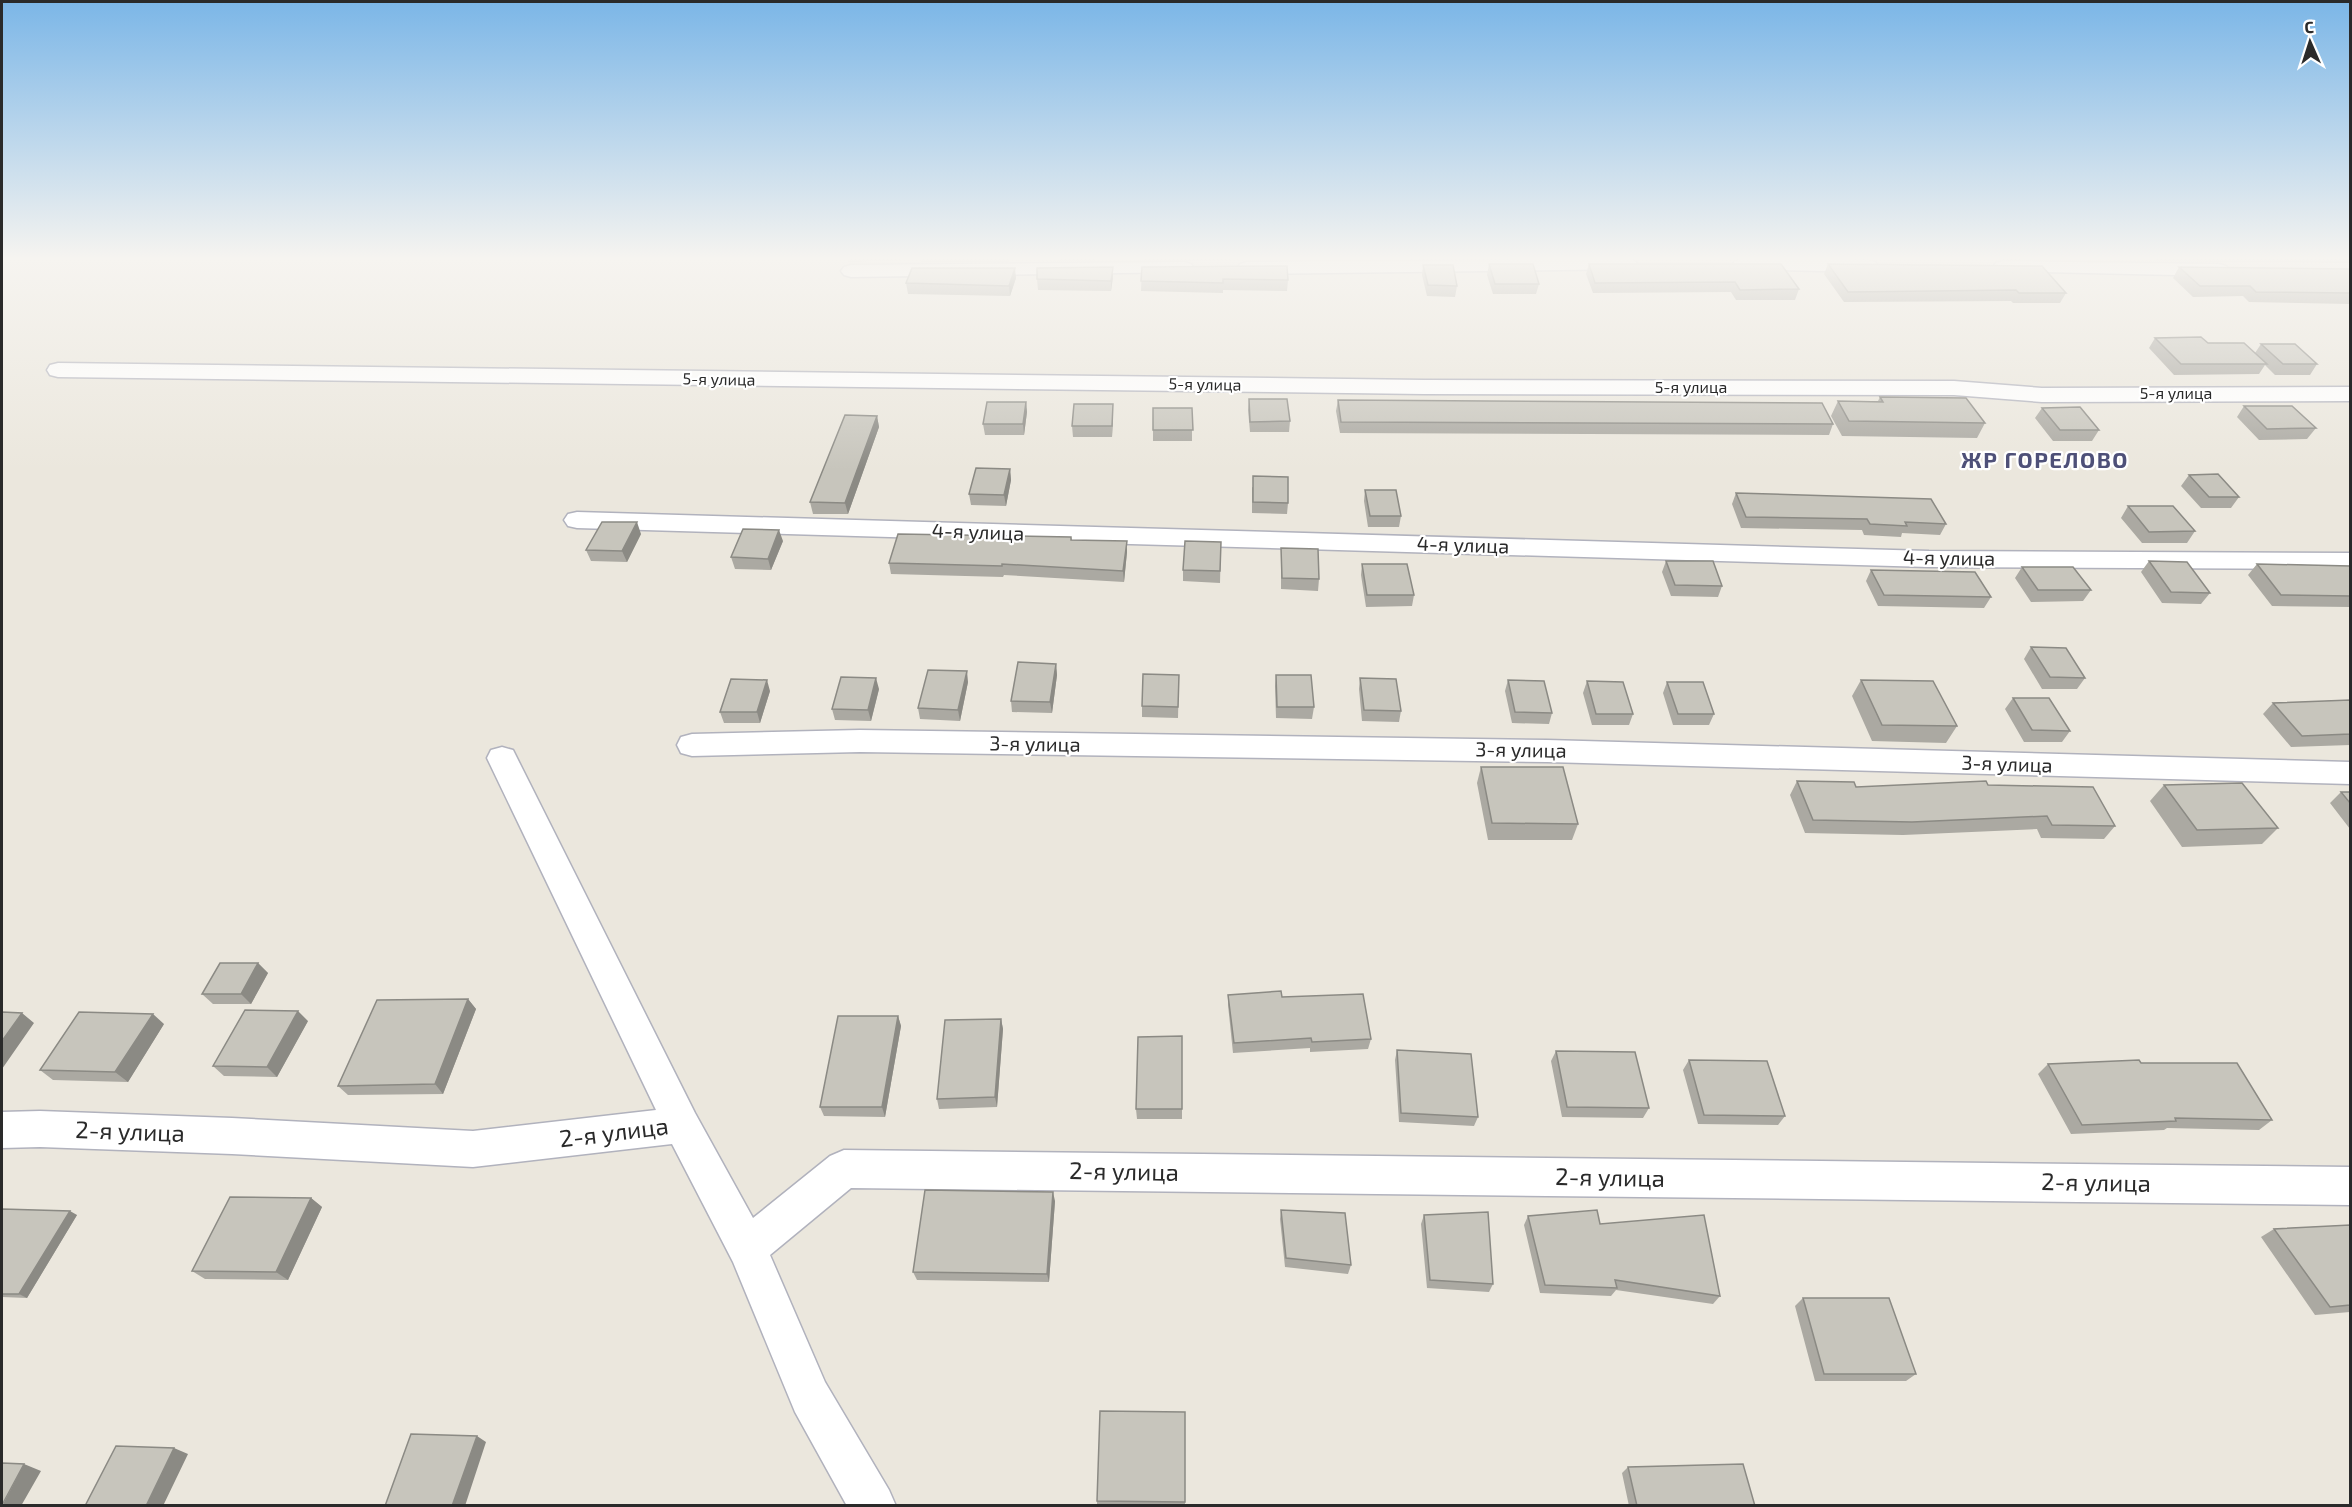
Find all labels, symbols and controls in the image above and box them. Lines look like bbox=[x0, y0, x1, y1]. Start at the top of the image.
north arrow bbox=[2280, 12, 2340, 72]
text: С bbox=[2304, 17, 2314, 36]
street label: 5-я улица bbox=[682, 368, 756, 390]
street label: 5-я улица bbox=[1168, 373, 1242, 395]
street label: 5-я улица bbox=[1655, 377, 1727, 397]
street label: 5-я улица bbox=[2140, 383, 2212, 403]
district label: ЖР ГОРЕЛОВО bbox=[1961, 446, 2129, 472]
street label: 4-я улица bbox=[931, 517, 1025, 546]
street label: 4-я улица bbox=[1416, 530, 1510, 559]
street label: 4-я улица bbox=[1903, 544, 1995, 571]
street label: 3-я улица bbox=[989, 730, 1081, 757]
street label: 3-я улица bbox=[1475, 736, 1567, 763]
street label: 3-я улица bbox=[1961, 749, 2053, 778]
street label: 2-я улица bbox=[558, 1110, 670, 1154]
street label: 2-я улица bbox=[75, 1114, 185, 1148]
street label: 2-я улица bbox=[1069, 1155, 1179, 1187]
street label: 2-я улица bbox=[1555, 1161, 1665, 1193]
street label: 2-я улица bbox=[2041, 1166, 2151, 1198]

